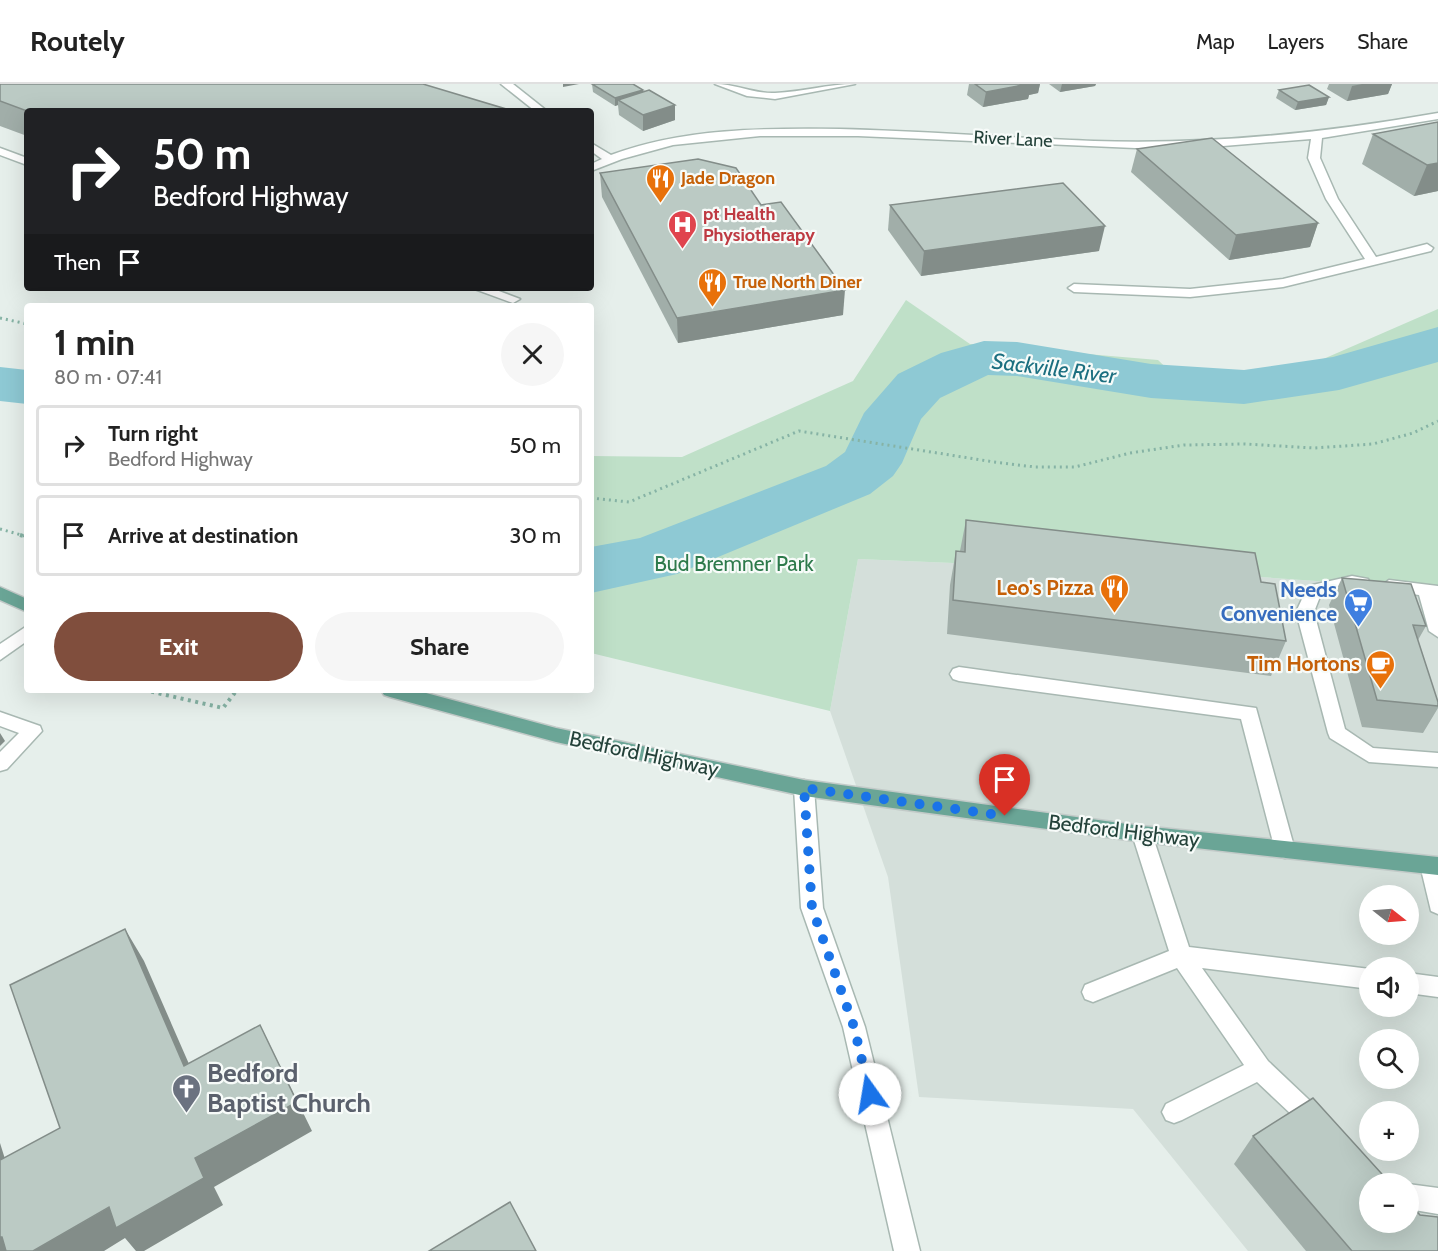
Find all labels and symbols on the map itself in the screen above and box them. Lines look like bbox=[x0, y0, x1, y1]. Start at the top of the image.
street label: River Lane bbox=[973, 126, 1053, 152]
restaurant icon: Jade Dragon bbox=[644, 162, 676, 204]
place label: Jade Dragon bbox=[680, 167, 775, 189]
place label: pt Health Physiotherapy bbox=[703, 203, 815, 246]
hospital icon: pt Health Physiotherapy bbox=[666, 208, 698, 250]
restaurant icon: True North Diner bbox=[696, 266, 728, 308]
place label: True North Diner bbox=[733, 271, 862, 293]
water label: Sackville River bbox=[990, 348, 1119, 390]
park label: Bud Bremner Park bbox=[654, 551, 814, 576]
restaurant icon: Leo's Pizza bbox=[1099, 572, 1131, 614]
place label: Leo's Pizza bbox=[996, 575, 1095, 600]
place label: Needs Convenience bbox=[1221, 577, 1337, 626]
supermarket icon: Needs Convenience bbox=[1342, 586, 1374, 628]
cafe icon: Tim Hortons bbox=[1365, 648, 1397, 690]
place label: Tim Hortons bbox=[1247, 651, 1360, 676]
street label: Bedford Highway bbox=[567, 725, 721, 782]
pin bbox=[979, 754, 1030, 816]
street label: Bedford Highway bbox=[1047, 809, 1201, 852]
north arrow bbox=[1359, 885, 1419, 945]
place label: Bedford Baptist Church bbox=[207, 1057, 371, 1119]
position arrow bbox=[838, 1062, 902, 1126]
church icon: Bedford Baptist Church bbox=[170, 1072, 202, 1114]

